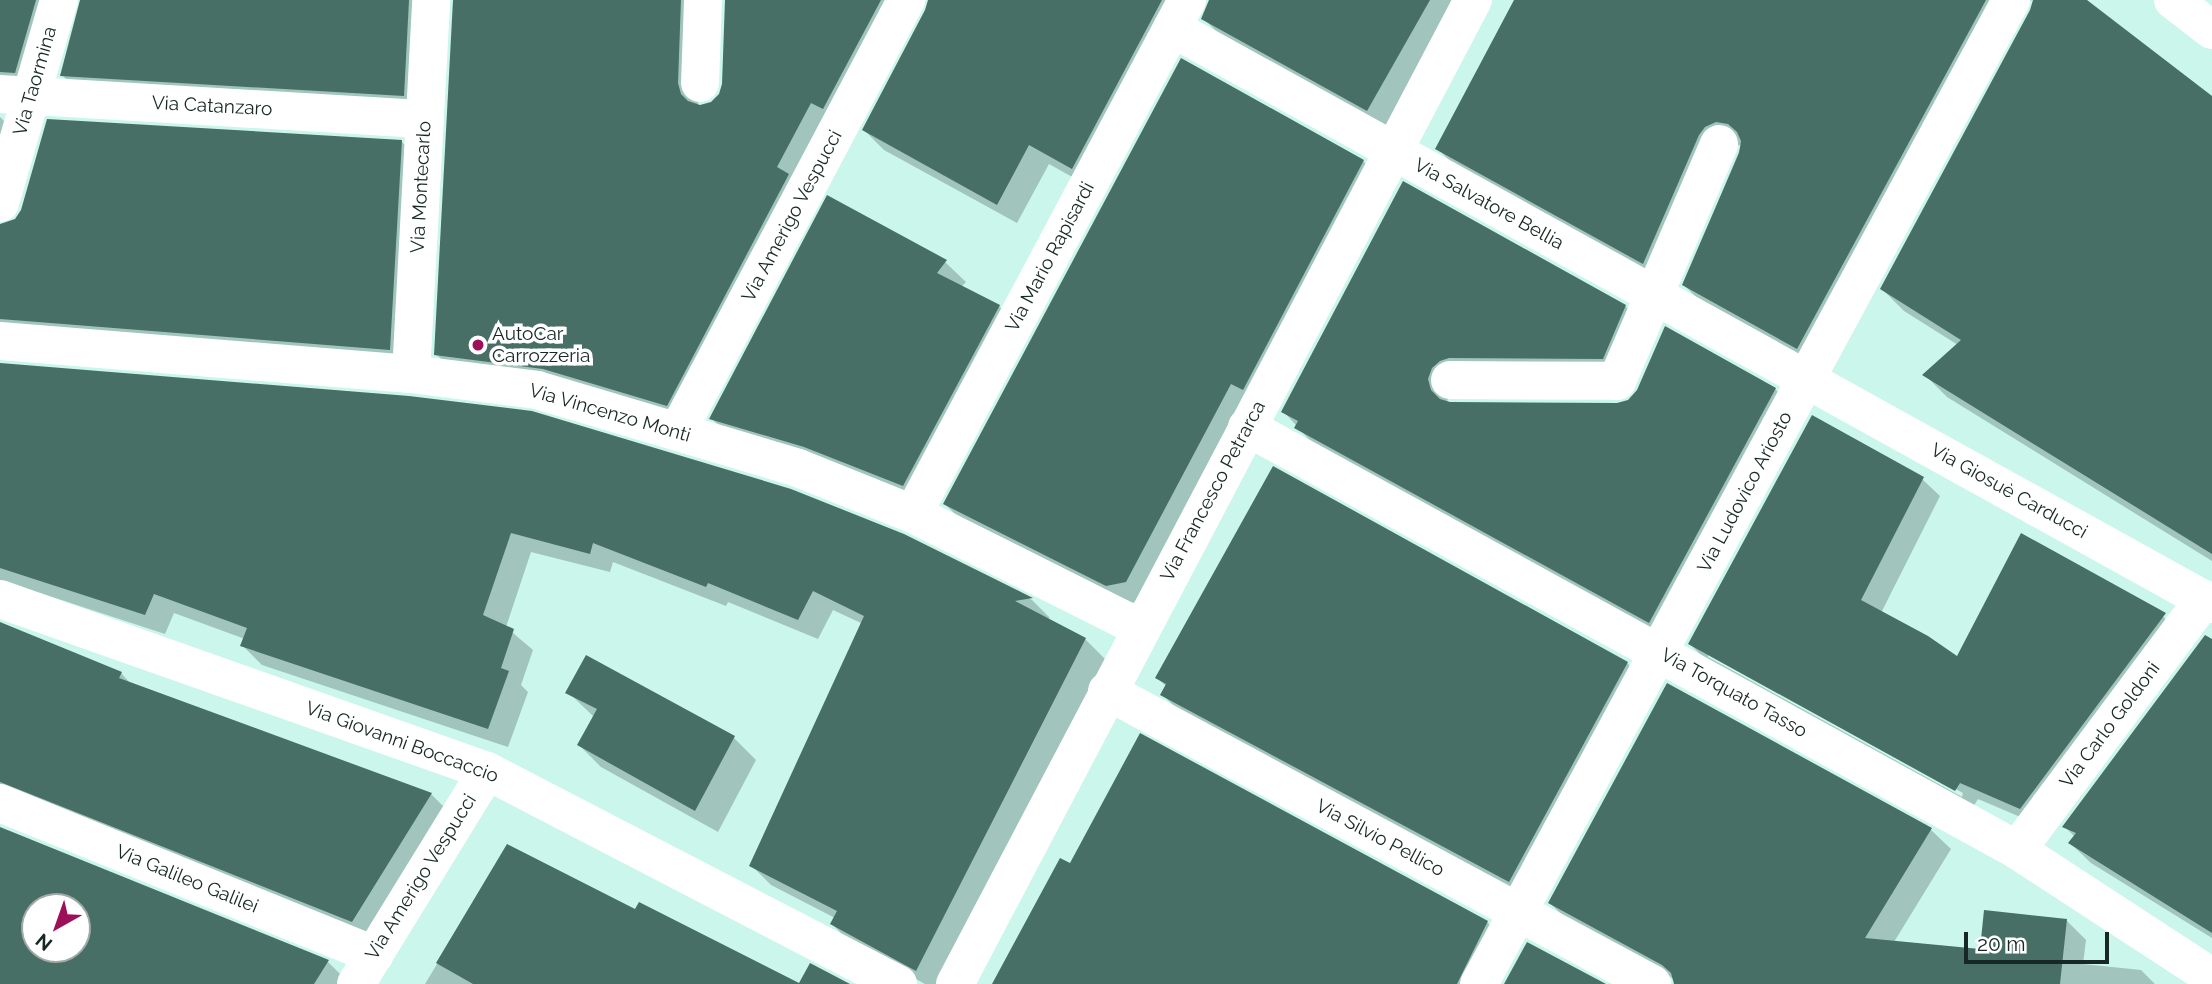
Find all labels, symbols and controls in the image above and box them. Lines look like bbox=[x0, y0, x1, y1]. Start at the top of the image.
street label: Via Taormina bbox=[8, 23, 62, 139]
street label: Via Catanzaro bbox=[151, 91, 273, 121]
street label: Via Montecarlo bbox=[406, 120, 436, 254]
street label: Via Amerigo Vespucci bbox=[737, 126, 847, 306]
street label: Via Salvatore Bellia bbox=[1410, 153, 1568, 255]
street label: Via Mario Rapisardi bbox=[1001, 178, 1099, 336]
place label: AutoCar Carrozzeria bbox=[492, 323, 590, 367]
marker: AutoCar Carrozzeria bbox=[470, 337, 486, 353]
street label: Via Vincenzo Monti bbox=[526, 379, 694, 447]
street label: Via Francesco Petrarca bbox=[1156, 397, 1270, 585]
street label: Via Ludovico Ariosto bbox=[1693, 407, 1797, 577]
street label: Via Giosuè Carducci bbox=[1927, 438, 2091, 544]
street label: Via Torquato Tasso bbox=[1656, 643, 1812, 743]
street label: Via Carlo Goldoni bbox=[2055, 657, 2165, 793]
street label: Via Giovanni Boccaccio bbox=[302, 696, 502, 788]
street label: Via Amerigo Vespucci bbox=[360, 789, 482, 965]
street label: Via Silvio Pellico bbox=[1312, 795, 1448, 881]
street label: Via Galileo Galilei bbox=[112, 840, 262, 918]
north arrow bbox=[21, 893, 91, 963]
scale bar bbox=[1967, 918, 2112, 962]
text: N bbox=[31, 929, 56, 956]
text: 20 m bbox=[1977, 931, 2025, 956]

